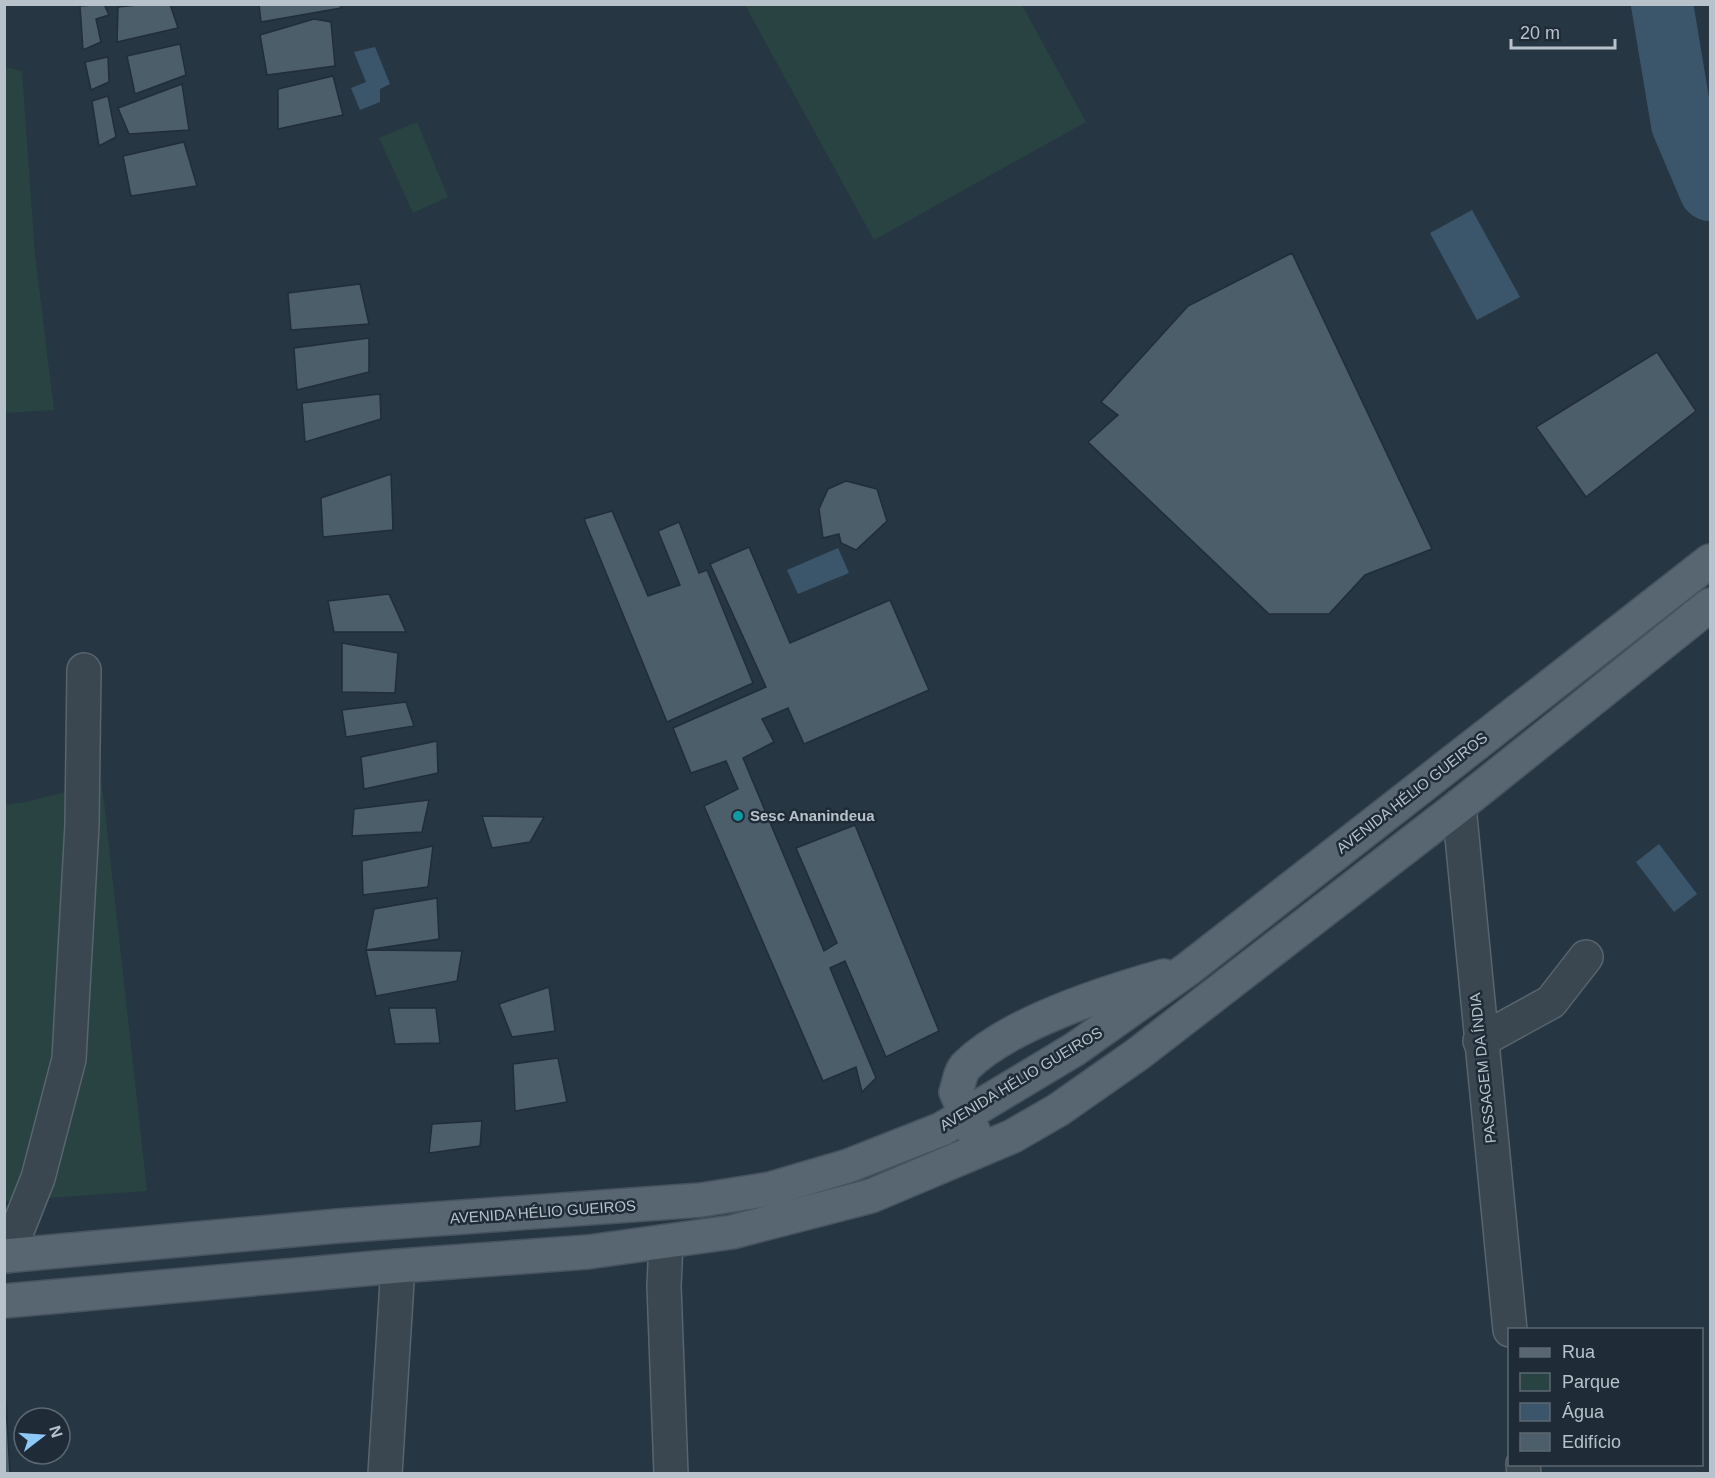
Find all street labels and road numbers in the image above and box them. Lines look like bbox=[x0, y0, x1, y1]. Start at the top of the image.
street label: AVENIDA HÉLIO GUEIROS bbox=[1333, 729, 1490, 857]
street label: PASSAGEM DA ÍNDIA bbox=[1466, 992, 1499, 1144]
street label: AVENIDA HÉLIO GUEIROS bbox=[936, 1023, 1105, 1134]
street label: AVENIDA HÉLIO GUEIROS bbox=[449, 1197, 637, 1226]

